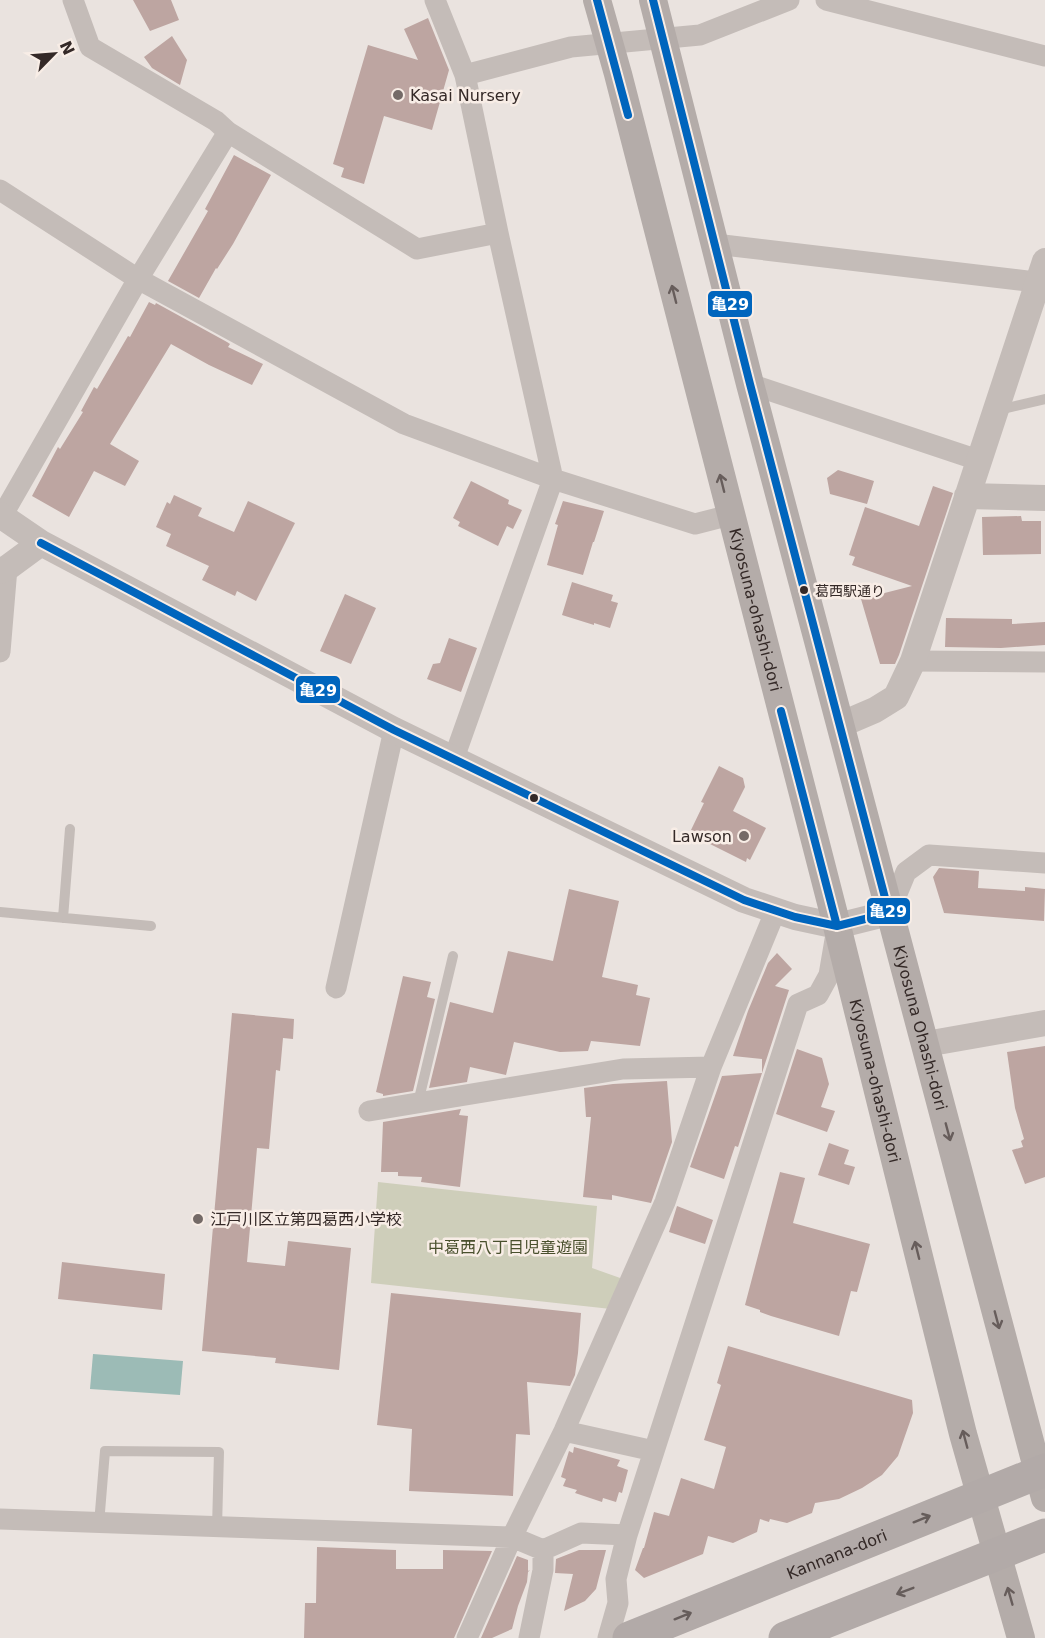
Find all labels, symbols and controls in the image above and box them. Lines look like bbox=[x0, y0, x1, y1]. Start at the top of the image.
north arrow bbox=[24, 24, 84, 84]
text: N bbox=[56, 38, 79, 58]
place label: Kasai Nursery bbox=[410, 86, 521, 105]
marker: Kasai Nursery bbox=[391, 88, 405, 102]
one-way arrow bbox=[667, 285, 679, 304]
line badge: 亀29 bbox=[707, 290, 753, 318]
text: 亀29 bbox=[711, 295, 749, 314]
one-way arrow bbox=[716, 474, 727, 493]
street label: Kiyosuna-ohashi-dori bbox=[725, 526, 785, 694]
place label: 葛西駅通り bbox=[815, 583, 885, 599]
marker: 葛西駅通り bbox=[798, 584, 810, 596]
line badge: 亀29 bbox=[295, 675, 341, 704]
text: 亀29 bbox=[299, 681, 337, 700]
unlabelled marker bbox=[528, 792, 540, 804]
place label: Lawson bbox=[672, 827, 732, 846]
marker: Lawson bbox=[737, 829, 751, 843]
line badge: 亀29 bbox=[866, 897, 911, 925]
text: 亀29 bbox=[869, 902, 907, 921]
street label: Kiyosuna Ohashi-dori bbox=[889, 943, 951, 1112]
street label: Kiyosuna-ohashi-dori bbox=[845, 997, 904, 1165]
one-way arrow bbox=[943, 1122, 955, 1141]
place label: 江戸川区立第四葛西小学校 bbox=[210, 1210, 402, 1229]
marker: 江戸川区立第四葛西小学校 bbox=[191, 1212, 205, 1226]
park label: 中葛西八丁目児童遊園 bbox=[428, 1238, 588, 1257]
one-way arrow bbox=[911, 1241, 923, 1260]
one-way arrow bbox=[992, 1310, 1003, 1329]
one-way arrow bbox=[958, 1430, 970, 1449]
one-way arrow bbox=[913, 1513, 931, 1524]
street label: Kannana-dori bbox=[784, 1526, 890, 1583]
one-way arrow bbox=[896, 1587, 914, 1598]
one-way arrow bbox=[1003, 1587, 1015, 1606]
one-way arrow bbox=[674, 1610, 692, 1621]

